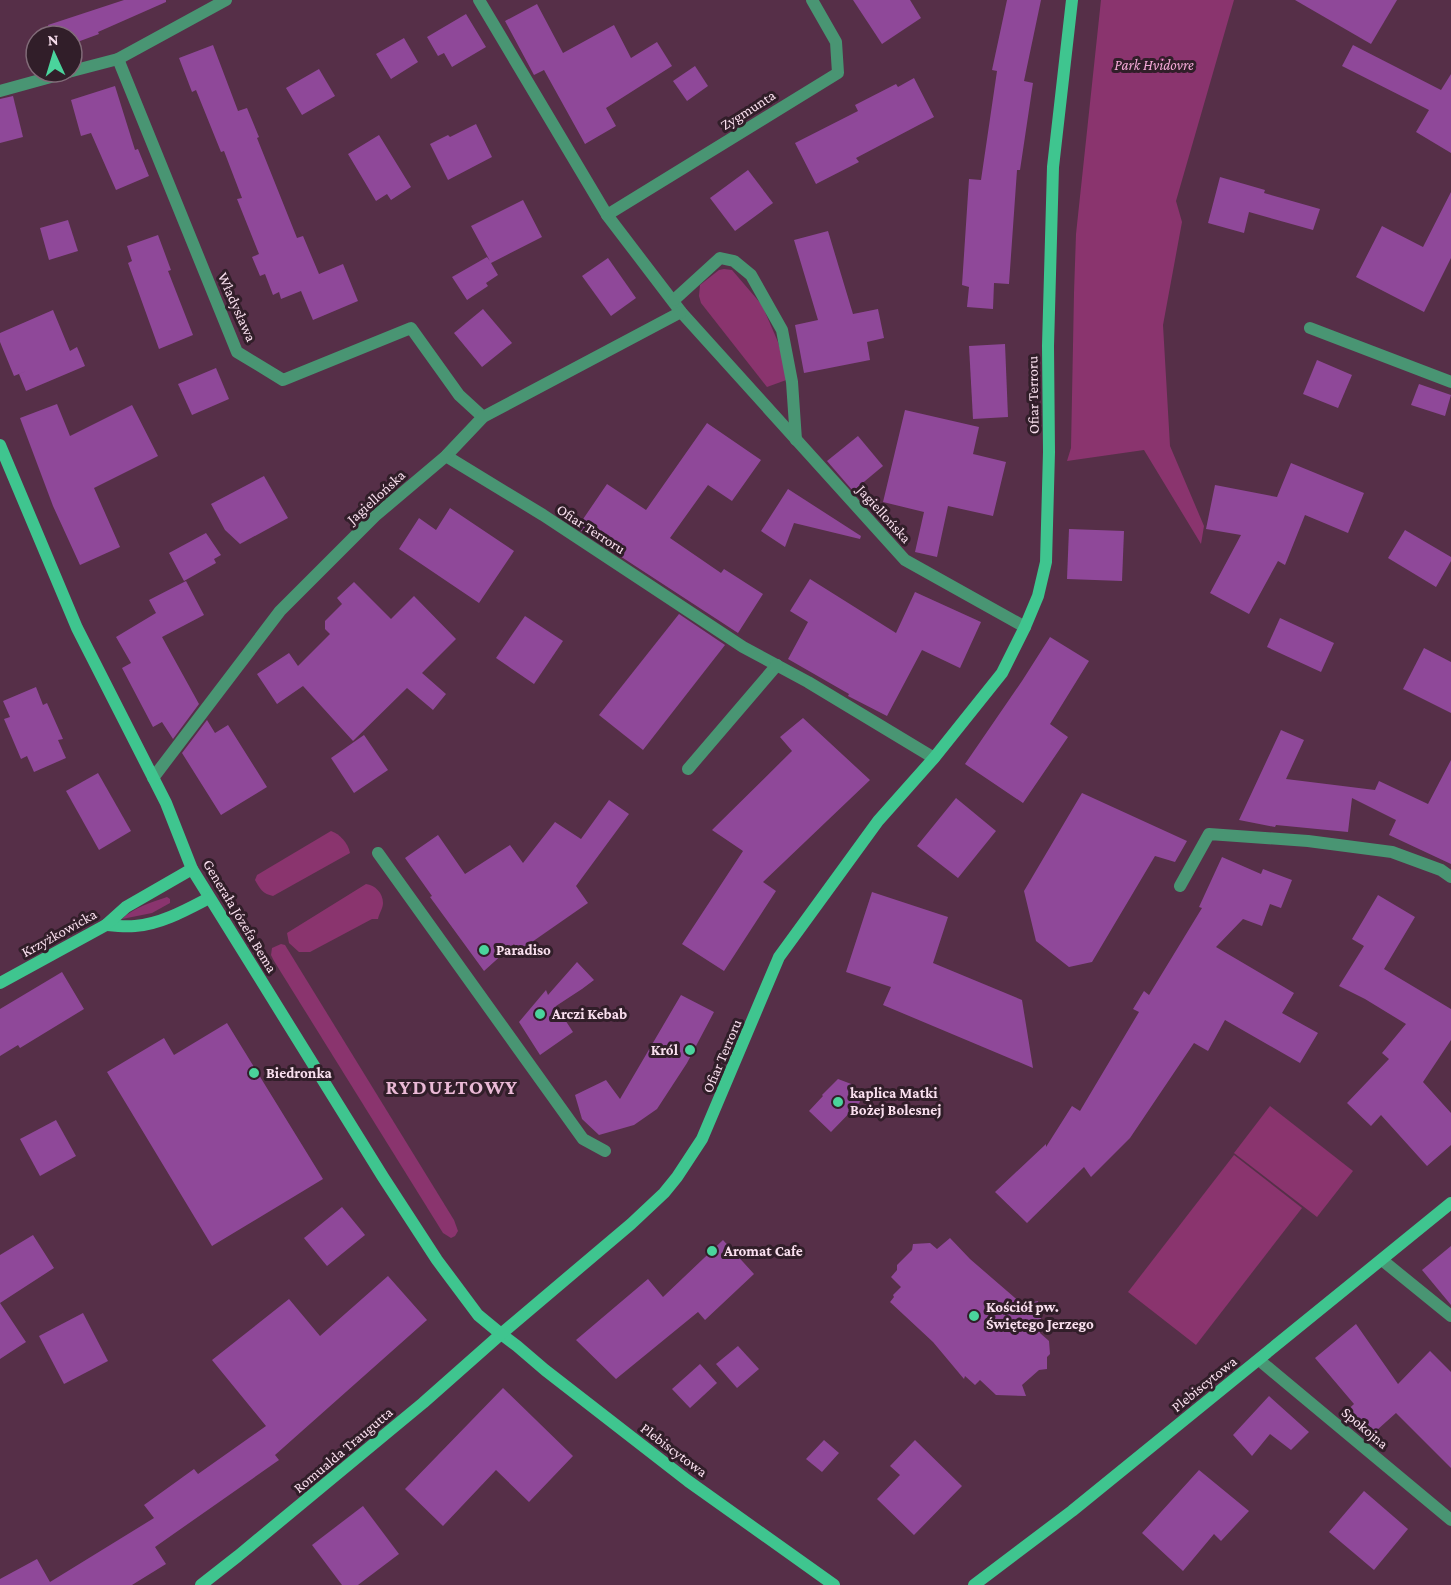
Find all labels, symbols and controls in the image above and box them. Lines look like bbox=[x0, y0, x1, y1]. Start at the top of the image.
north arrow bbox=[24, 24, 84, 84]
text: N bbox=[47, 31, 59, 48]
park label: Park Hvidovre bbox=[1114, 57, 1194, 73]
street label: Zygmunta bbox=[718, 87, 779, 134]
street label: Władysława bbox=[214, 270, 259, 344]
street label: Ofiar Terroru bbox=[1024, 356, 1042, 434]
street label: Jagiellońska bbox=[342, 467, 409, 529]
street label: Jagiellońska bbox=[852, 480, 914, 547]
street label: Ofiar Terroru bbox=[554, 501, 628, 557]
street label: Generała Józefa Bema bbox=[199, 856, 280, 976]
street label: Krzyżkowicka bbox=[19, 906, 100, 961]
place label: Paradiso bbox=[496, 942, 551, 958]
marker: Paradiso bbox=[477, 943, 491, 957]
place label: Arczi Kebab bbox=[551, 1006, 627, 1022]
marker: Arczi Kebab bbox=[533, 1007, 547, 1021]
street label: Ofiar Terroru bbox=[699, 1017, 745, 1095]
place label: Król bbox=[651, 1042, 679, 1058]
marker: Król bbox=[683, 1043, 697, 1057]
place label: Biedronka bbox=[266, 1065, 332, 1081]
marker: Biedronka bbox=[247, 1066, 261, 1080]
district label: RYDUŁTOWY bbox=[385, 1075, 519, 1099]
place label: kaplica Matki Bożej Bolesnej bbox=[850, 1085, 941, 1119]
marker: kaplica Matki Bożej Bolesnej bbox=[831, 1095, 845, 1109]
place label: Aromat Cafe bbox=[723, 1243, 803, 1259]
marker: Aromat Cafe bbox=[705, 1244, 719, 1258]
place label: Kościół pw. Świętego Jerzego bbox=[986, 1299, 1094, 1332]
marker: Kościół pw. Świętego Jerzego bbox=[967, 1309, 981, 1323]
street label: Plebiscytowa bbox=[1168, 1353, 1240, 1416]
street label: Romualda Traugutta bbox=[290, 1404, 396, 1497]
street label: Spokojna bbox=[1338, 1404, 1391, 1453]
street label: Plebiscytowa bbox=[637, 1420, 710, 1481]

